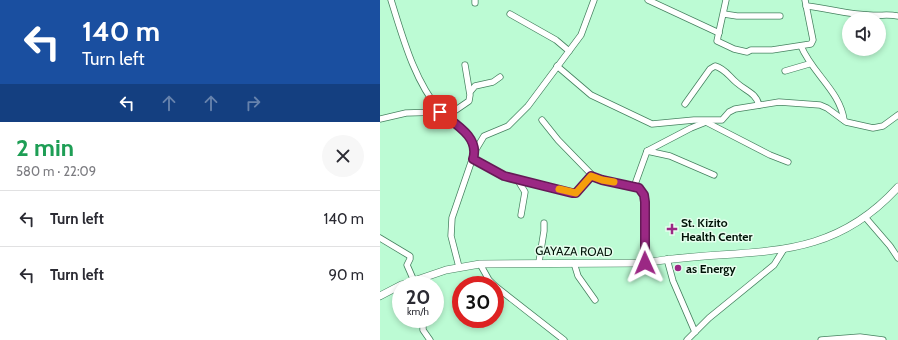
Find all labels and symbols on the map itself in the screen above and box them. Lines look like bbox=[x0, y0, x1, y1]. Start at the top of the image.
pin bbox=[423, 95, 457, 129]
place label: St. Kizito Health Center bbox=[681, 215, 753, 244]
marker: St. Kizito Health Center bbox=[666, 223, 678, 235]
position arrow bbox=[624, 242, 666, 284]
street label: GAYAZA ROAD bbox=[535, 243, 613, 259]
place label: as Energy bbox=[686, 261, 736, 276]
marker: as Energy bbox=[673, 263, 683, 273]
speed limit sign: 30 bbox=[452, 276, 504, 328]

